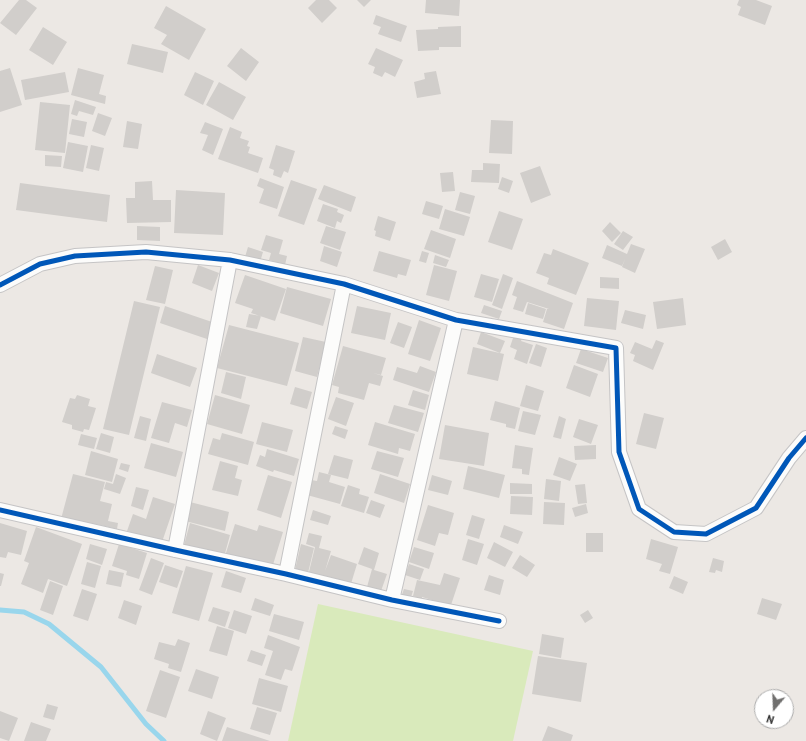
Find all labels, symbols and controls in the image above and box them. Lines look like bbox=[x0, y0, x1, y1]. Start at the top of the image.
north arrow bbox=[754, 689, 794, 729]
text: N bbox=[765, 712, 776, 727]

